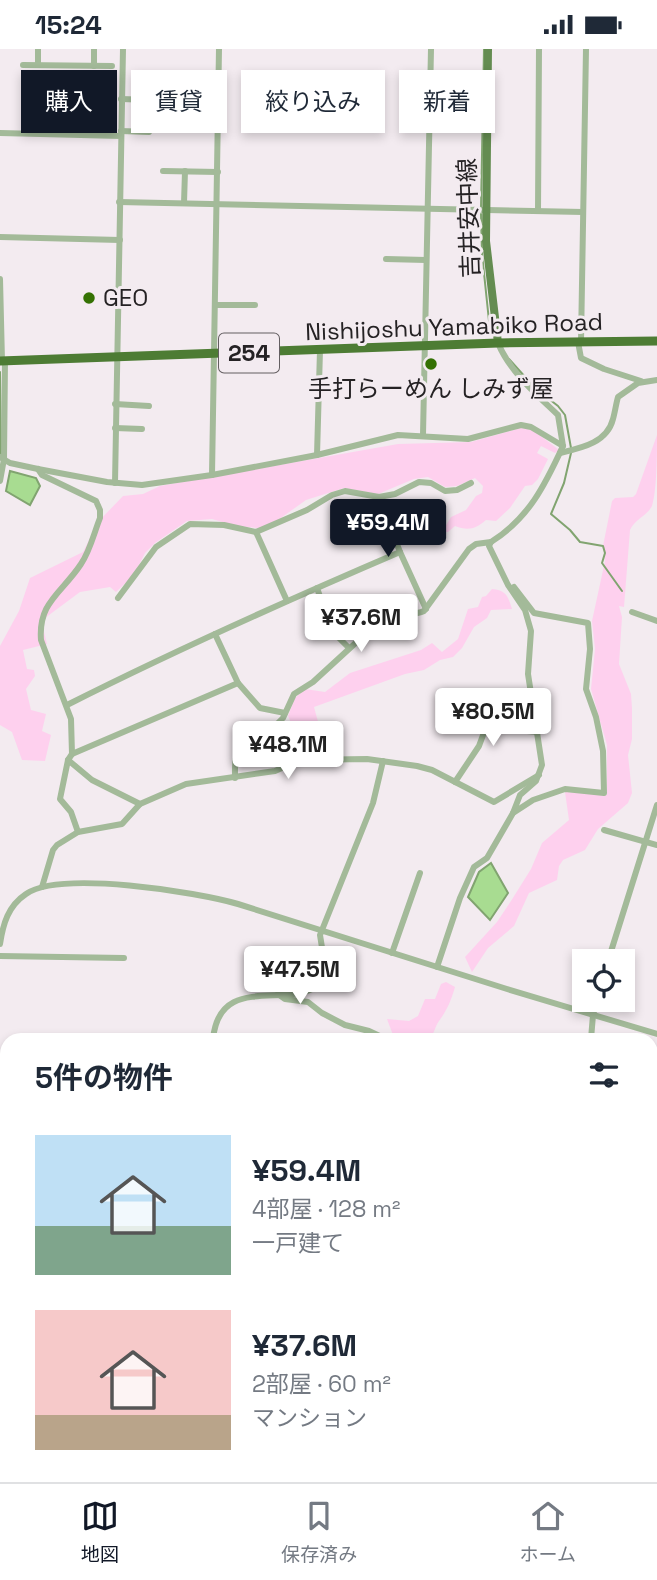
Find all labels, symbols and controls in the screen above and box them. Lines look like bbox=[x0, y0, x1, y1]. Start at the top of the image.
text: 15:24 bbox=[35, 8, 102, 42]
chip: 購入 bbox=[21, 70, 117, 133]
chip: 賃貸 bbox=[131, 70, 227, 133]
chip: 絞り込み bbox=[241, 70, 385, 133]
chip: 新着 bbox=[399, 70, 495, 133]
street label: 吉井安中線 bbox=[451, 158, 486, 279]
place label: GEO bbox=[103, 282, 148, 313]
marker: GEO bbox=[81, 290, 97, 306]
street label: Nishijoshu Yamabiko Road bbox=[305, 306, 603, 347]
road number: 254 bbox=[219, 333, 279, 373]
marker: 手打らーめん しみず屋 bbox=[423, 356, 439, 372]
place label: 手打らーめん しみず屋 bbox=[308, 373, 554, 404]
pin: ¥59.4M bbox=[331, 499, 445, 559]
text: ¥59.4M bbox=[346, 507, 430, 537]
pin: ¥37.6M bbox=[304, 595, 418, 654]
text: ¥37.6M bbox=[321, 602, 401, 632]
pin: ¥80.5M bbox=[436, 689, 550, 748]
text: ¥80.5M bbox=[451, 696, 535, 726]
pin: ¥48.1M bbox=[231, 721, 345, 781]
text: ¥48.1M bbox=[248, 729, 328, 759]
pin: ¥47.5M bbox=[243, 947, 357, 1006]
map controls bbox=[572, 949, 635, 1012]
button: locate bbox=[572, 949, 635, 1012]
text: ¥47.5M bbox=[260, 954, 340, 984]
icon: filters bbox=[585, 1056, 623, 1094]
text: 5件の物件 bbox=[35, 1058, 173, 1097]
text: ¥59.4M bbox=[252, 1151, 361, 1190]
icon: home bbox=[91, 1163, 175, 1247]
text: 4部屋 · 128 m² bbox=[252, 1194, 400, 1224]
text: 一戸建て bbox=[252, 1228, 344, 1258]
text: ¥37.6M bbox=[252, 1326, 357, 1365]
icon: home bbox=[91, 1338, 175, 1422]
text: 2部屋 · 60 m² bbox=[252, 1369, 391, 1399]
text: マンション bbox=[252, 1403, 367, 1433]
tab: 地図 bbox=[81, 1497, 119, 1567]
tab: 保存済み bbox=[281, 1497, 357, 1567]
tab: ホーム bbox=[519, 1497, 576, 1567]

